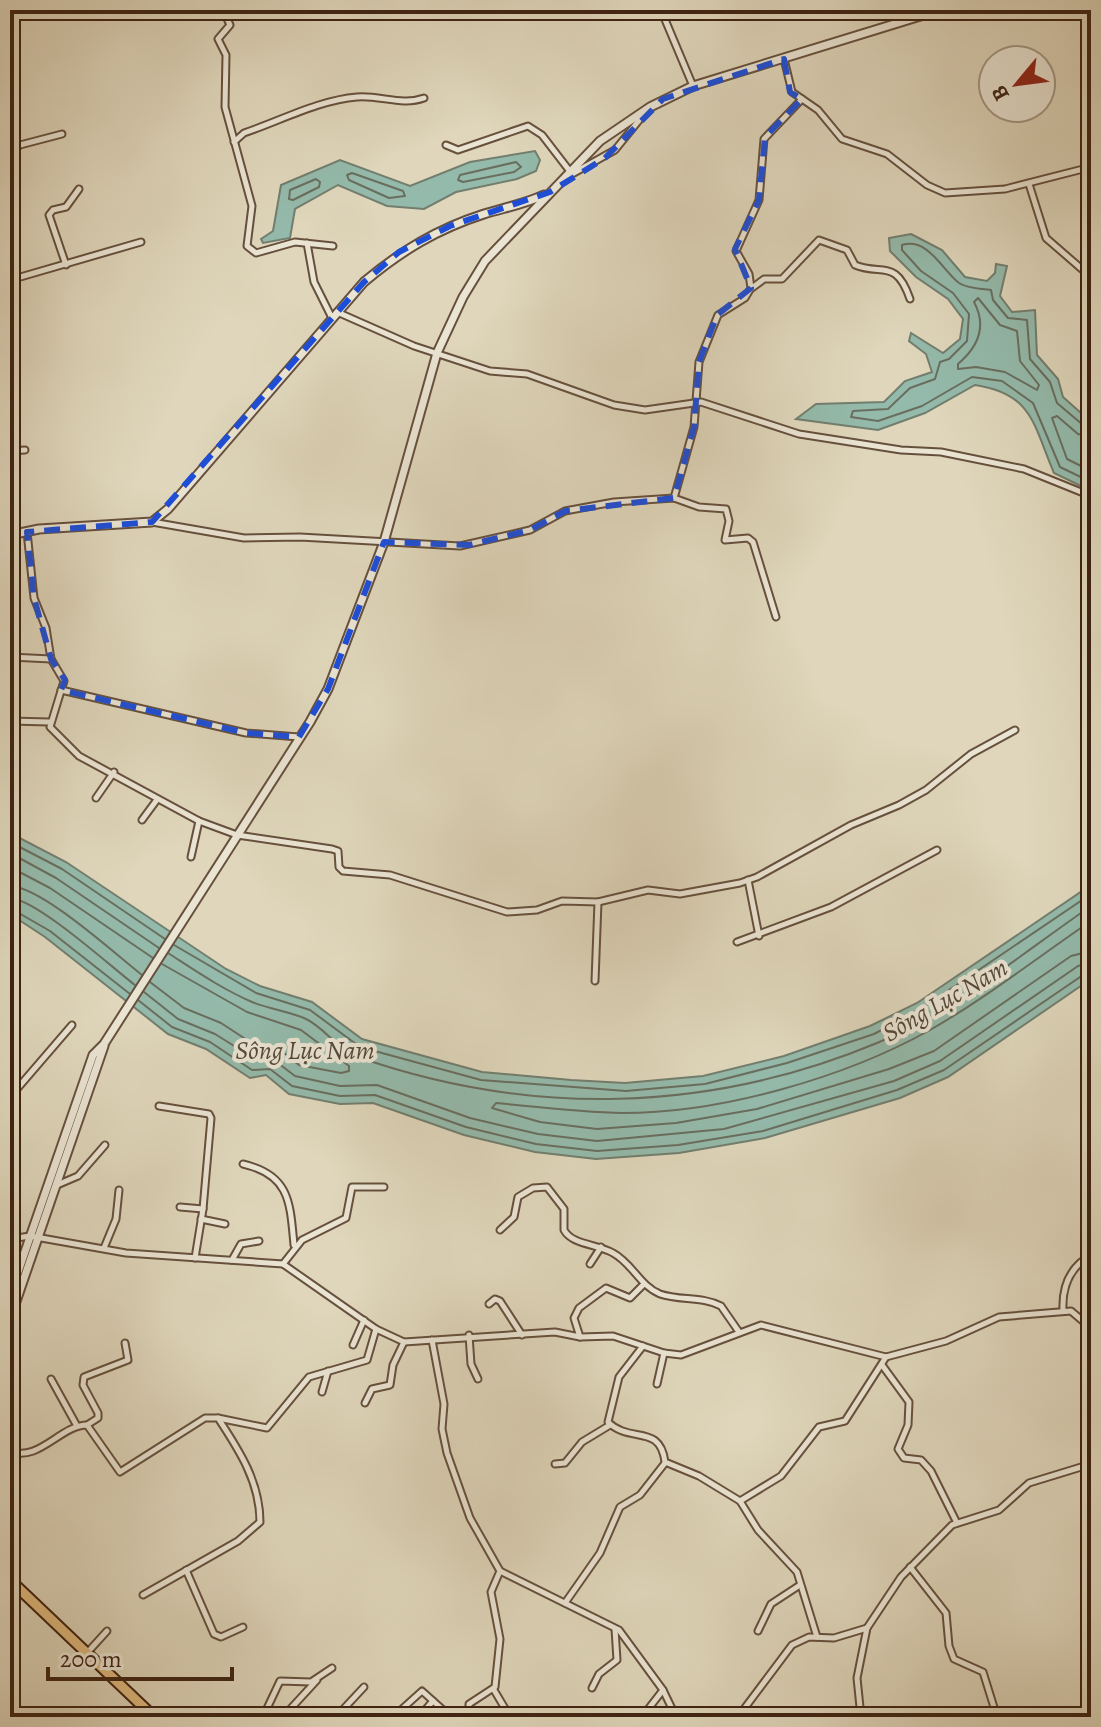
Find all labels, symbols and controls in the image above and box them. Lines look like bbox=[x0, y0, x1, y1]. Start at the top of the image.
north arrow bbox=[977, 44, 1057, 124]
text: B bbox=[984, 80, 1017, 107]
water label: Sông Lục Nam bbox=[876, 950, 1014, 1050]
water label: Sông Lục Nam bbox=[235, 1033, 375, 1068]
scale bar bbox=[48, 1631, 232, 1681]
text: 200 m bbox=[60, 1643, 122, 1675]

